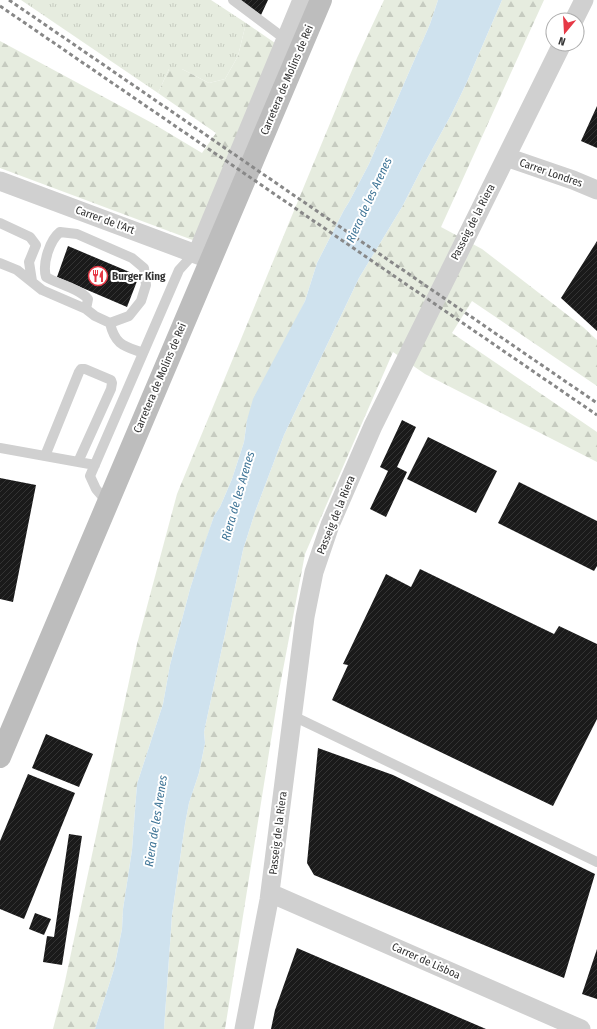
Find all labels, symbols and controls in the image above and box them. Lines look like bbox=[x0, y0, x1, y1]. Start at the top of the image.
north arrow bbox=[545, 12, 585, 52]
street label: Carretera de Molins de Rei bbox=[258, 23, 316, 137]
text: N bbox=[557, 34, 567, 48]
water label: Riera de les Arenes bbox=[343, 155, 395, 245]
street label: Carrer Londres bbox=[518, 156, 585, 190]
street label: Passeig de la Riera bbox=[448, 182, 498, 262]
street label: Carrer de l'Art bbox=[74, 203, 137, 237]
restaurant icon: Burger King bbox=[87, 265, 109, 287]
place label: Burger King bbox=[112, 270, 166, 283]
street label: Carretera de Molins de Rei bbox=[131, 321, 189, 435]
water label: Riera de les Arenes bbox=[219, 450, 257, 542]
street label: Passeig de la Riera bbox=[314, 474, 358, 556]
water label: Riera de les Arenes bbox=[142, 774, 170, 868]
street label: Passeig de la Riera bbox=[266, 791, 290, 875]
street label: Carrer de Lisboa bbox=[390, 940, 462, 982]

